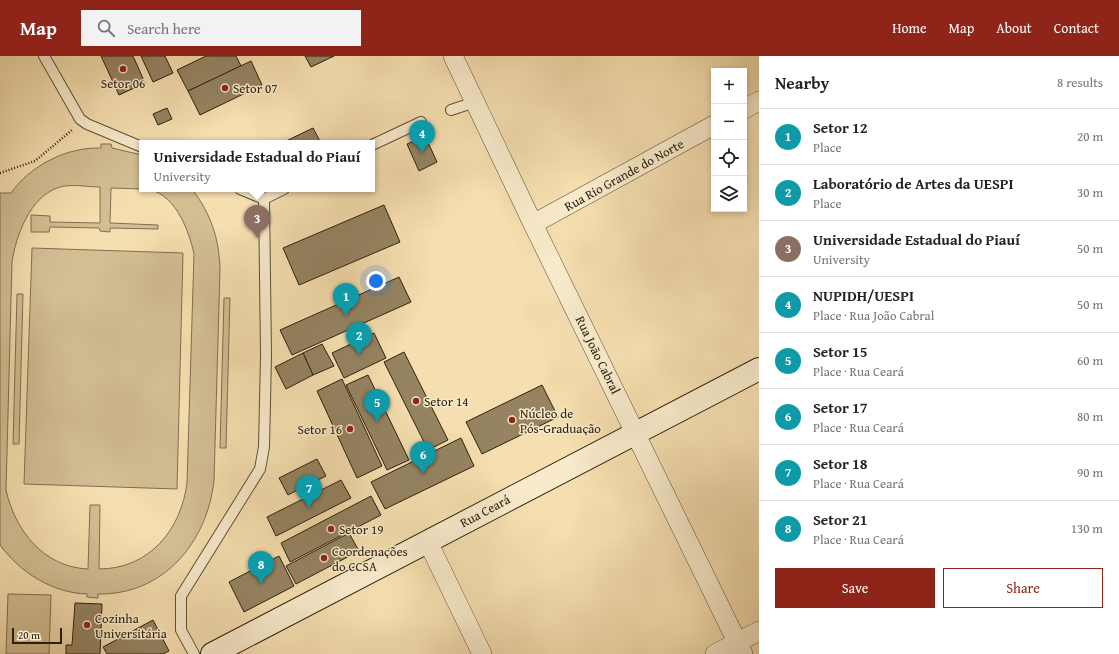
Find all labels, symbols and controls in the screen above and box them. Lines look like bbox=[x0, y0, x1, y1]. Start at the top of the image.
search box bbox=[81, 10, 361, 46]
text: Map bbox=[20, 14, 57, 42]
icon: search bbox=[95, 17, 117, 39]
text: Search here bbox=[127, 18, 201, 39]
text: Home bbox=[892, 18, 927, 38]
text: Map bbox=[949, 18, 974, 38]
text: About bbox=[996, 18, 1032, 38]
text: Contact bbox=[1054, 18, 1099, 38]
marker: Setor 06 bbox=[118, 64, 128, 74]
map controls bbox=[711, 68, 747, 212]
button: + bbox=[711, 68, 747, 104]
text: Nearby bbox=[775, 70, 829, 95]
text: 8 results bbox=[1057, 73, 1103, 92]
place label: Setor 06 bbox=[101, 74, 145, 93]
place label: Setor 07 bbox=[233, 79, 277, 98]
marker: Setor 07 bbox=[220, 83, 230, 93]
button: − bbox=[711, 104, 747, 140]
text: Setor 12 bbox=[813, 117, 868, 138]
pin: 4 bbox=[409, 120, 435, 153]
text: 1 bbox=[785, 127, 791, 146]
text: 20 m bbox=[1077, 127, 1103, 146]
street label: Rua Rio Grande do Norte bbox=[561, 134, 687, 216]
text: Place bbox=[813, 138, 842, 157]
popup bbox=[139, 140, 375, 192]
button: locate bbox=[711, 140, 747, 176]
text: Universidade Estadual do Piauí bbox=[154, 146, 360, 167]
text: University bbox=[154, 167, 211, 186]
text: Laboratório de Artes da UESPI bbox=[813, 173, 1014, 194]
button: layers bbox=[711, 176, 747, 212]
text: 2 bbox=[785, 183, 791, 202]
text: 30 m bbox=[1077, 183, 1103, 202]
text: Place bbox=[813, 194, 842, 213]
pin: 3 bbox=[244, 205, 270, 238]
text: Universidade Estadual do Piauí bbox=[813, 229, 1020, 250]
text: 3 bbox=[785, 239, 791, 258]
text: 50 m bbox=[1077, 239, 1103, 258]
text: University bbox=[813, 250, 870, 269]
your location bbox=[366, 271, 386, 291]
pin: 1 bbox=[333, 283, 359, 316]
text: NUPIDH/UESPI bbox=[813, 285, 914, 306]
text: 4 bbox=[785, 295, 791, 314]
text: 50 m bbox=[1077, 295, 1103, 314]
text: Place · Rua João Cabral bbox=[813, 306, 934, 325]
street label: Rua João Cabral bbox=[571, 313, 625, 398]
pin: 2 bbox=[346, 322, 372, 355]
text: Setor 15 bbox=[813, 341, 868, 362]
text: 5 bbox=[785, 351, 791, 370]
text: 60 m bbox=[1077, 351, 1103, 370]
text: Place · Rua Ceará bbox=[813, 362, 904, 381]
pin: 5 bbox=[364, 389, 390, 422]
place label: Setor 14 bbox=[424, 392, 468, 411]
marker: Setor 14 bbox=[411, 396, 421, 406]
text: Setor 17 bbox=[813, 397, 868, 418]
place label: Núcleo de Pós-Graduação bbox=[520, 404, 601, 438]
text: 6 bbox=[785, 407, 791, 426]
text: 80 m bbox=[1077, 407, 1103, 426]
marker: Núcleo de Pós-Graduação bbox=[507, 415, 517, 425]
text: Place · Rua Ceará bbox=[813, 418, 904, 437]
place label: Setor 16 bbox=[298, 420, 342, 439]
marker: Setor 16 bbox=[345, 424, 355, 434]
pin: 6 bbox=[410, 441, 436, 474]
text: Setor 18 bbox=[813, 453, 868, 474]
text: 7 bbox=[785, 463, 791, 482]
text: 90 m bbox=[1077, 463, 1103, 482]
text: Place · Rua Ceará bbox=[813, 474, 904, 493]
pin: 7 bbox=[296, 475, 322, 508]
street label: Rua Ceará bbox=[457, 489, 514, 532]
text: Setor 21 bbox=[813, 509, 868, 530]
text: 8 bbox=[785, 519, 791, 538]
text: 130 m bbox=[1071, 519, 1103, 538]
place label: Setor 19 bbox=[339, 520, 383, 539]
marker: Setor 19 bbox=[326, 524, 336, 534]
text: Place · Rua Ceará bbox=[813, 530, 904, 549]
place label: Coordenações do CCSA bbox=[332, 542, 408, 576]
pin: 8 bbox=[248, 551, 274, 584]
marker: Coordenações do CCSA bbox=[319, 553, 329, 563]
button: Save bbox=[775, 568, 935, 608]
button: Share bbox=[943, 568, 1103, 608]
place label: Cozinha Universitária bbox=[95, 609, 168, 643]
marker: Cozinha Universitária bbox=[82, 620, 92, 630]
scale bar bbox=[12, 626, 62, 645]
text: 20 m bbox=[18, 627, 40, 643]

